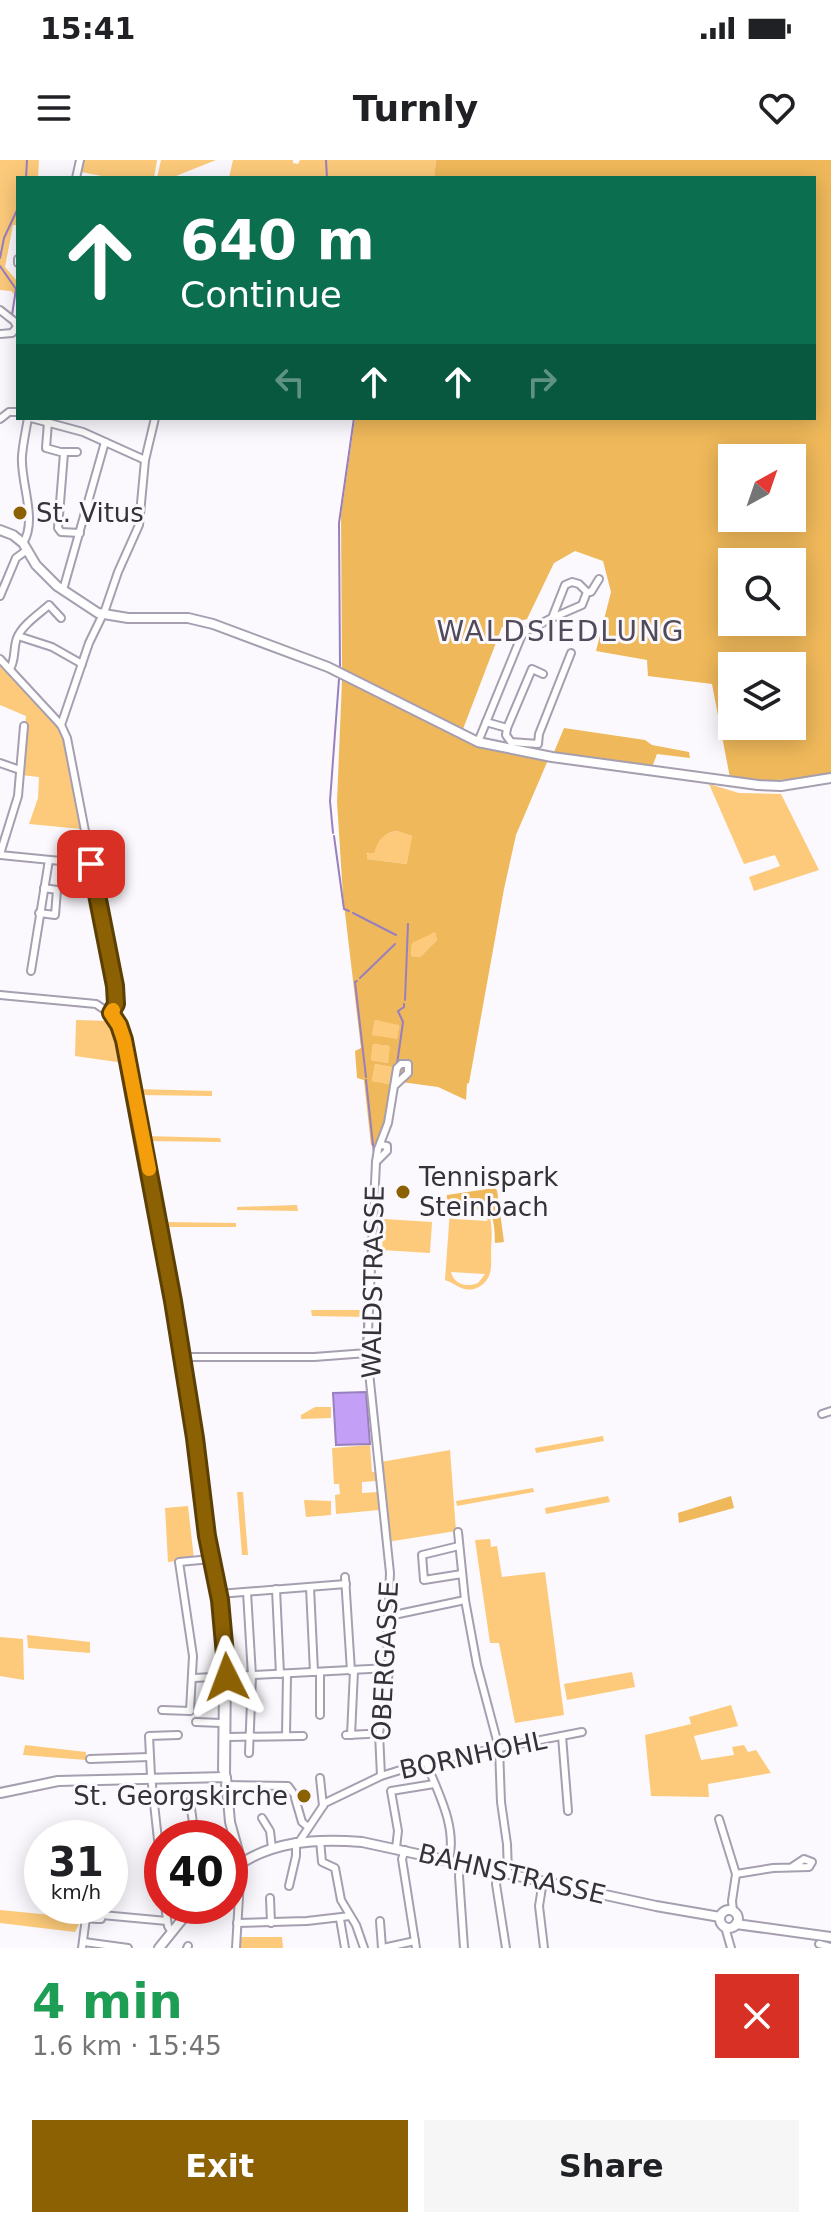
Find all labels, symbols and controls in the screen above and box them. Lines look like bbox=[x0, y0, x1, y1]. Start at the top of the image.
text: 15:41 bbox=[40, 11, 136, 46]
icon: menu bbox=[32, 86, 76, 130]
icon: heart bbox=[755, 86, 799, 130]
text: Turnly bbox=[353, 88, 478, 129]
text: 640 m bbox=[180, 207, 375, 272]
icon: ahead bbox=[48, 208, 152, 312]
text: Continue bbox=[180, 274, 342, 315]
icon: left bbox=[268, 360, 312, 404]
icon: ahead bbox=[352, 360, 396, 404]
icon: ahead bbox=[436, 360, 480, 404]
icon: right bbox=[520, 360, 564, 404]
north arrow bbox=[718, 444, 806, 532]
map controls bbox=[718, 444, 806, 740]
place label: St. Vitus bbox=[36, 498, 144, 528]
marker: St. Vitus bbox=[11, 504, 29, 522]
button: search bbox=[718, 548, 806, 636]
district label: WALDSIEDLUNG bbox=[436, 615, 686, 648]
button: layers bbox=[718, 652, 806, 740]
pin bbox=[57, 830, 125, 898]
icon: arrive bbox=[69, 842, 113, 886]
place label: Tennispark Steinbach bbox=[418, 1162, 558, 1222]
marker: Tennispark Steinbach bbox=[394, 1183, 412, 1201]
street label: WALDSTRASSE bbox=[356, 1185, 390, 1379]
street label: OBERGASSE bbox=[366, 1580, 404, 1742]
position arrow bbox=[185, 1635, 269, 1719]
street label: BORNHOHL bbox=[397, 1725, 550, 1785]
place label: St. Georgskirche bbox=[73, 1781, 288, 1811]
marker: St. Georgskirche bbox=[295, 1787, 313, 1805]
speed limit sign: 40 bbox=[144, 1820, 248, 1924]
street label: BAHNSTRASSE bbox=[415, 1838, 609, 1910]
text: 31 bbox=[48, 1839, 104, 1885]
text: km/h bbox=[51, 1880, 101, 1904]
text: 4 min bbox=[32, 1973, 183, 2029]
button: close bbox=[715, 1974, 799, 2058]
text: 1.6 km · 15:45 bbox=[32, 2031, 222, 2061]
button: Exit bbox=[32, 2120, 408, 2212]
button: Share bbox=[424, 2120, 799, 2212]

